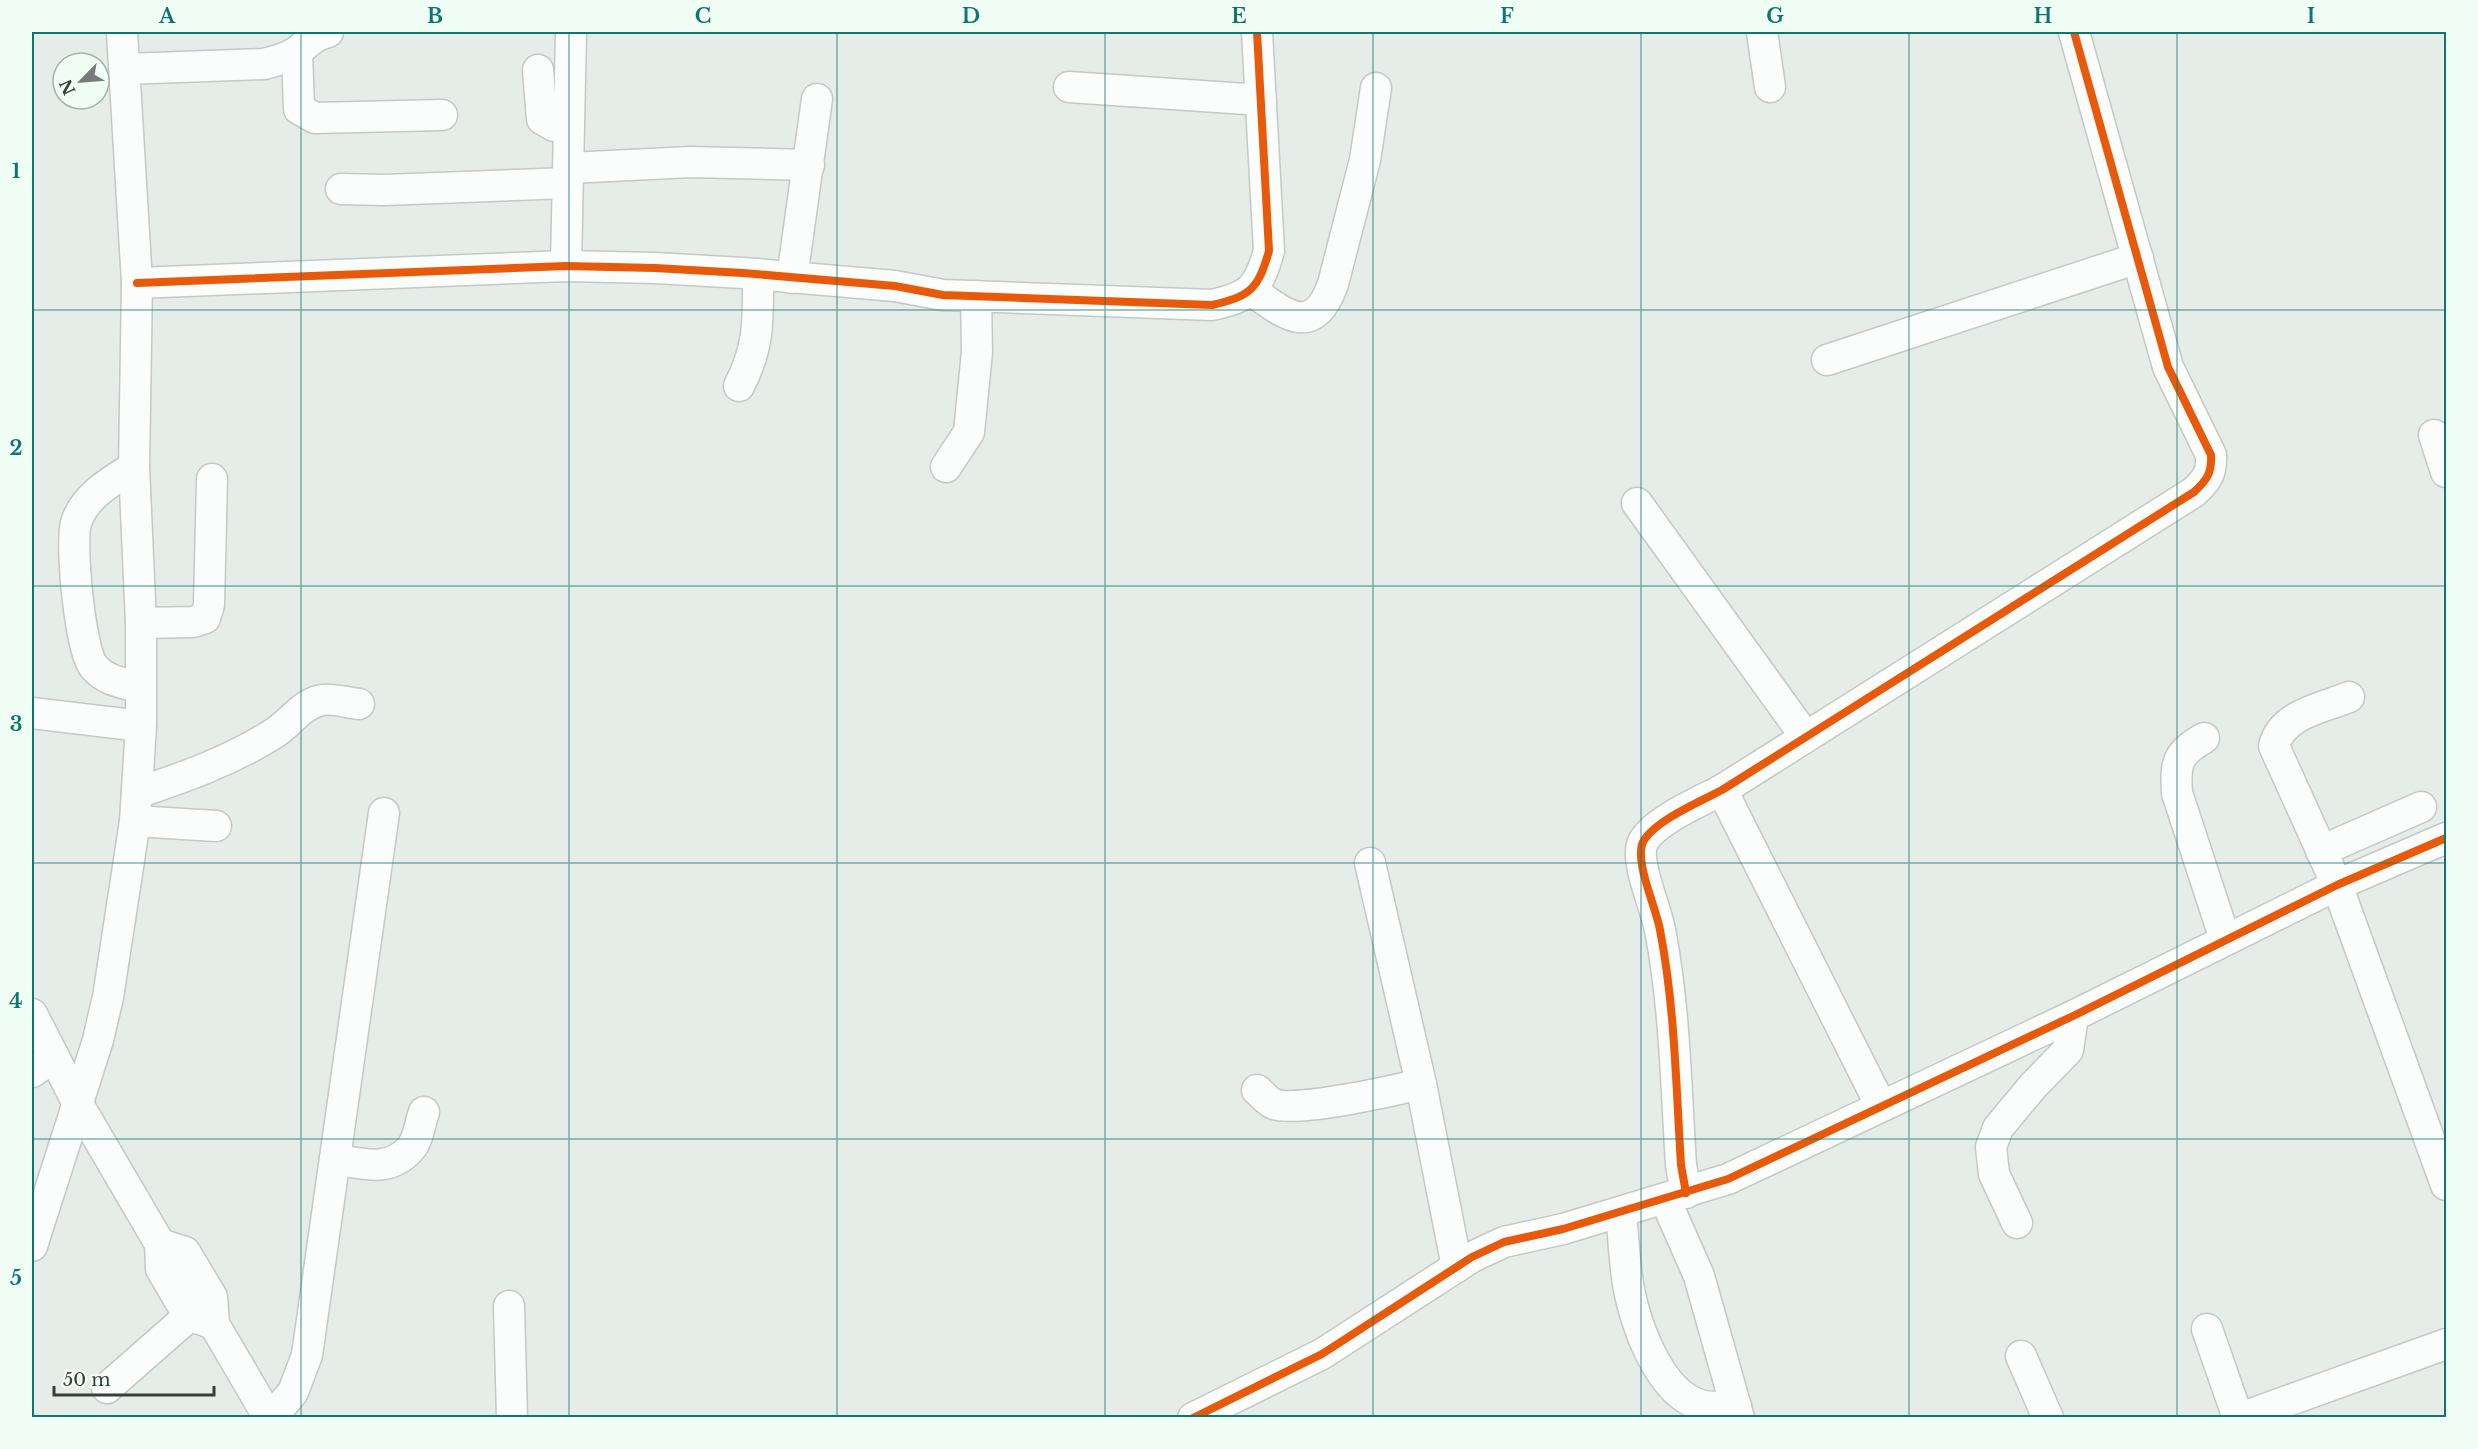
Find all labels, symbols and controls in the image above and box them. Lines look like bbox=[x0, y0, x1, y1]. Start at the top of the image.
text: A bbox=[158, 4, 176, 28]
text: B bbox=[427, 4, 443, 28]
text: C bbox=[695, 4, 711, 28]
text: D bbox=[962, 4, 980, 28]
text: E bbox=[1231, 4, 1247, 28]
text: F bbox=[1500, 4, 1514, 28]
text: G bbox=[1766, 4, 1784, 28]
text: H bbox=[2034, 4, 2053, 28]
text: I bbox=[2307, 4, 2315, 28]
north arrow bbox=[51, 51, 111, 111]
text: N bbox=[55, 76, 80, 98]
text: 1 bbox=[12, 159, 21, 183]
text: 2 bbox=[9, 436, 23, 460]
text: 3 bbox=[10, 712, 22, 736]
text: 4 bbox=[9, 989, 23, 1013]
text: 5 bbox=[10, 1266, 22, 1290]
scale bar bbox=[54, 1359, 214, 1397]
text: 50 m bbox=[63, 1369, 111, 1391]

